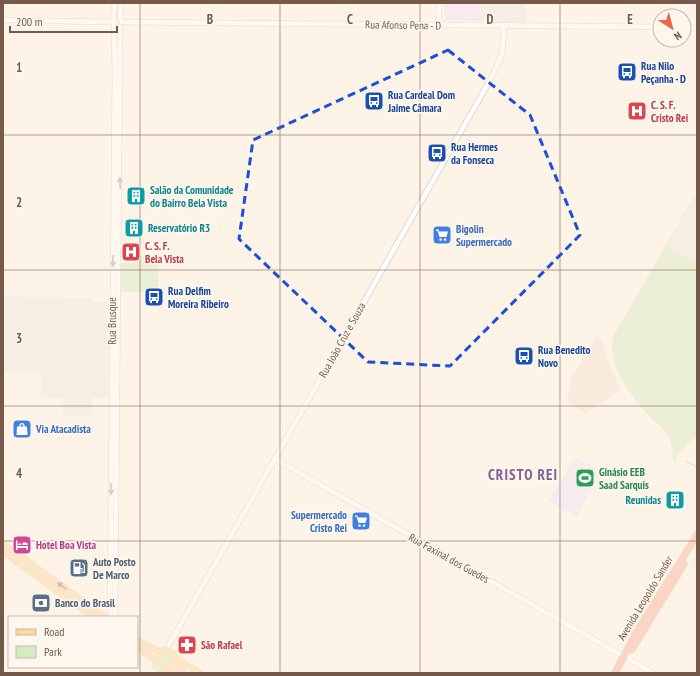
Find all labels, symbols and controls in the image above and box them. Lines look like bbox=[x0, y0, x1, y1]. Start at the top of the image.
scale bar bbox=[10, 8, 117, 34]
north arrow bbox=[652, 8, 692, 48]
text: B bbox=[207, 11, 213, 28]
text: C bbox=[347, 11, 353, 28]
text: D bbox=[487, 11, 494, 28]
text: E bbox=[627, 11, 633, 28]
text: 200 m bbox=[16, 14, 43, 29]
street label: Rua Afonso Pena - D bbox=[365, 17, 441, 33]
text: N bbox=[671, 29, 684, 44]
text: 1 bbox=[16, 59, 22, 76]
place label: Rua Nilo Peçanha - D bbox=[641, 59, 686, 86]
bus stop icon: Rua Nilo Peçanha - D bbox=[616, 61, 638, 83]
place label: Rua Cardeal Dom Jaime Câmara bbox=[387, 88, 455, 115]
bus stop icon: Rua Cardeal Dom Jaime Câmara bbox=[363, 90, 385, 112]
place label: C. S. F. Cristo Rei bbox=[651, 98, 689, 125]
hospital icon: C. S. F. Cristo Rei bbox=[626, 100, 648, 122]
place label: Rua Hermes da Fonseca bbox=[451, 140, 498, 167]
bus stop icon: Rua Hermes da Fonseca bbox=[426, 142, 448, 164]
one-way arrow bbox=[117, 176, 123, 189]
place label: Salão da Comunidade do Bairro Bela Vista bbox=[150, 183, 234, 210]
building icon: Salão da Comunidade do Bairro Bela Vista bbox=[125, 185, 147, 207]
text: 2 bbox=[16, 194, 22, 211]
building icon: Reservatório R3 bbox=[123, 217, 145, 239]
place label: Reservatório R3 bbox=[148, 221, 210, 235]
place label: Bigolin Supermercado bbox=[456, 222, 512, 249]
supermarket icon: Bigolin Supermercado bbox=[431, 224, 453, 246]
place label: C. S. F. Bela Vista bbox=[145, 239, 184, 266]
hospital icon: C. S. F. Bela Vista bbox=[120, 241, 142, 263]
one-way arrow bbox=[110, 255, 116, 268]
place label: Rua Delfim Moreira Ribeiro bbox=[168, 284, 229, 311]
bus stop icon: Rua Delfim Moreira Ribeiro bbox=[143, 286, 165, 308]
street label: Rua Brusque bbox=[105, 297, 119, 345]
street label: Rua João Cruz e Souza bbox=[316, 300, 368, 380]
text: 3 bbox=[16, 330, 22, 347]
place label: Rua Benedito Novo bbox=[538, 343, 591, 370]
bus stop icon: Rua Benedito Novo bbox=[513, 345, 535, 367]
shop icon: Via Atacadista bbox=[11, 418, 33, 440]
place label: Via Atacadista bbox=[35, 422, 91, 436]
text: 4 bbox=[16, 465, 23, 482]
district label: CRISTO REI bbox=[488, 465, 558, 484]
place label: Ginásio EEB Saad Sarquis bbox=[599, 465, 649, 492]
sports icon: Ginásio EEB Saad Sarquis bbox=[574, 467, 596, 489]
one-way arrow bbox=[108, 483, 114, 496]
building icon: Reunidas bbox=[664, 489, 686, 511]
place label: Reunidas bbox=[626, 493, 661, 507]
place label: Supermercado Cristo Rei bbox=[291, 508, 348, 535]
supermarket icon: Supermercado Cristo Rei bbox=[350, 510, 372, 532]
street label: Rua Faxinal dos Guedes bbox=[406, 530, 492, 586]
hotel icon: Hotel Boa Vista bbox=[11, 534, 33, 556]
place label: Hotel Boa Vista bbox=[36, 538, 96, 552]
street label: Avenida Leopoldo Sander bbox=[614, 553, 676, 643]
place label: Auto Posto De Marco bbox=[92, 555, 136, 582]
fuel station icon: Auto Posto De Marco bbox=[68, 557, 90, 579]
one-way arrow bbox=[57, 582, 68, 590]
bank icon: Banco do Brasil bbox=[30, 592, 52, 614]
place label: Banco do Brasil bbox=[55, 596, 115, 610]
legend bbox=[8, 616, 138, 668]
text: Road bbox=[44, 624, 64, 639]
pharmacy icon: São Rafael bbox=[176, 634, 198, 656]
place label: São Rafael bbox=[201, 638, 243, 652]
text: Park bbox=[44, 644, 62, 659]

